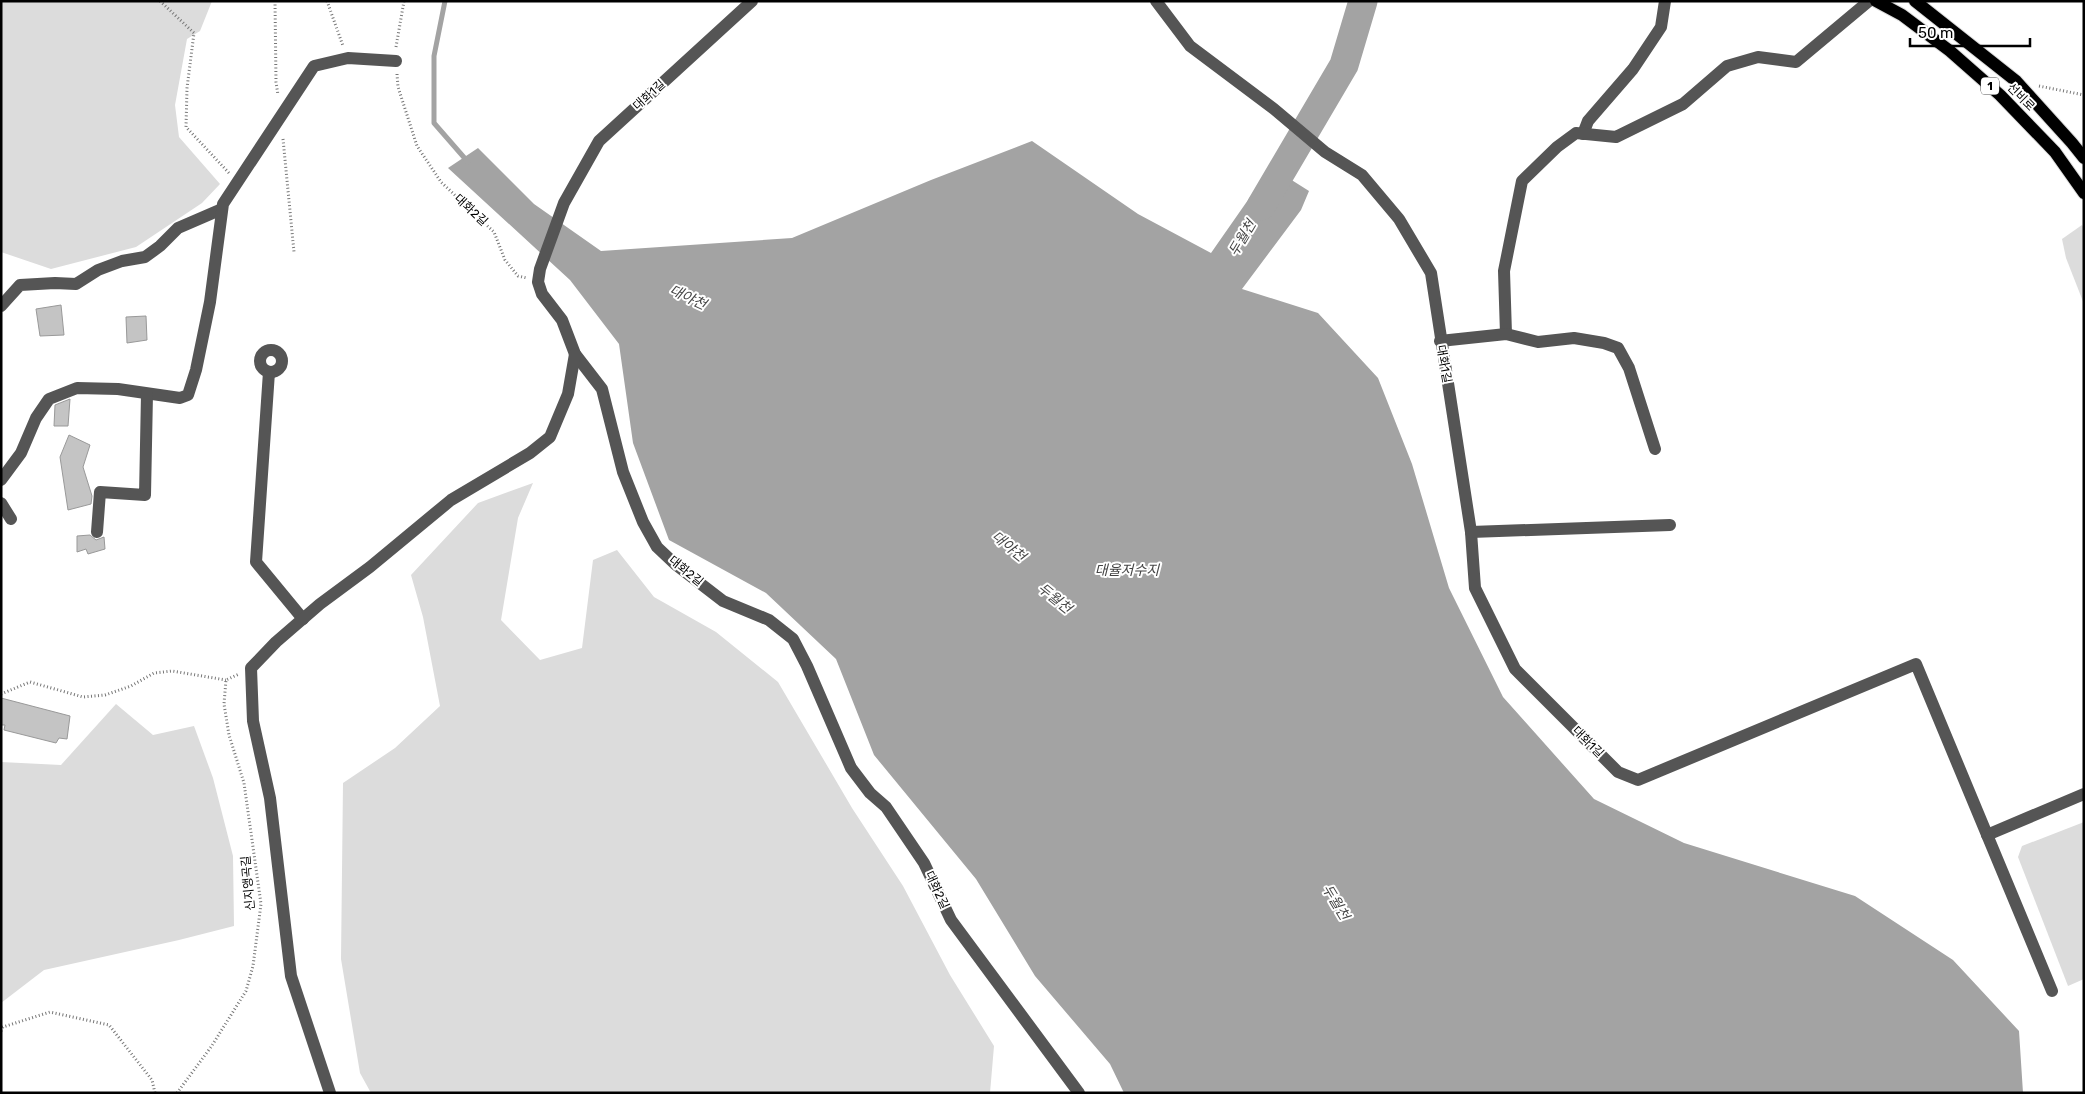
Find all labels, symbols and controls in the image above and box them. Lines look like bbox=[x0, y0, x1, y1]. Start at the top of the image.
scale bar bbox=[1910, 15, 2030, 47]
text: 50 m bbox=[1918, 24, 1953, 42]
street label: 대화1길 bbox=[630, 77, 668, 113]
road number: 1 bbox=[1981, 78, 1999, 94]
street label: 선비로 bbox=[2004, 80, 2038, 114]
street label: 대화2길 bbox=[452, 191, 490, 229]
water label: 두월천 bbox=[1225, 216, 1260, 259]
water label: 대야천 bbox=[667, 282, 710, 314]
street label: 대화1길 bbox=[1434, 344, 1454, 384]
water label: 대야천 bbox=[988, 528, 1030, 566]
street label: 대화2길 bbox=[666, 553, 706, 589]
water label: 대율저수지 bbox=[1095, 562, 1160, 579]
water label: 두월천 bbox=[1034, 580, 1076, 618]
street label: 대화1길 bbox=[1570, 724, 1606, 760]
street label: 신지앵곡길 bbox=[239, 855, 257, 911]
street label: 대화2길 bbox=[922, 869, 952, 911]
water label: 두월천 bbox=[1318, 881, 1353, 924]

